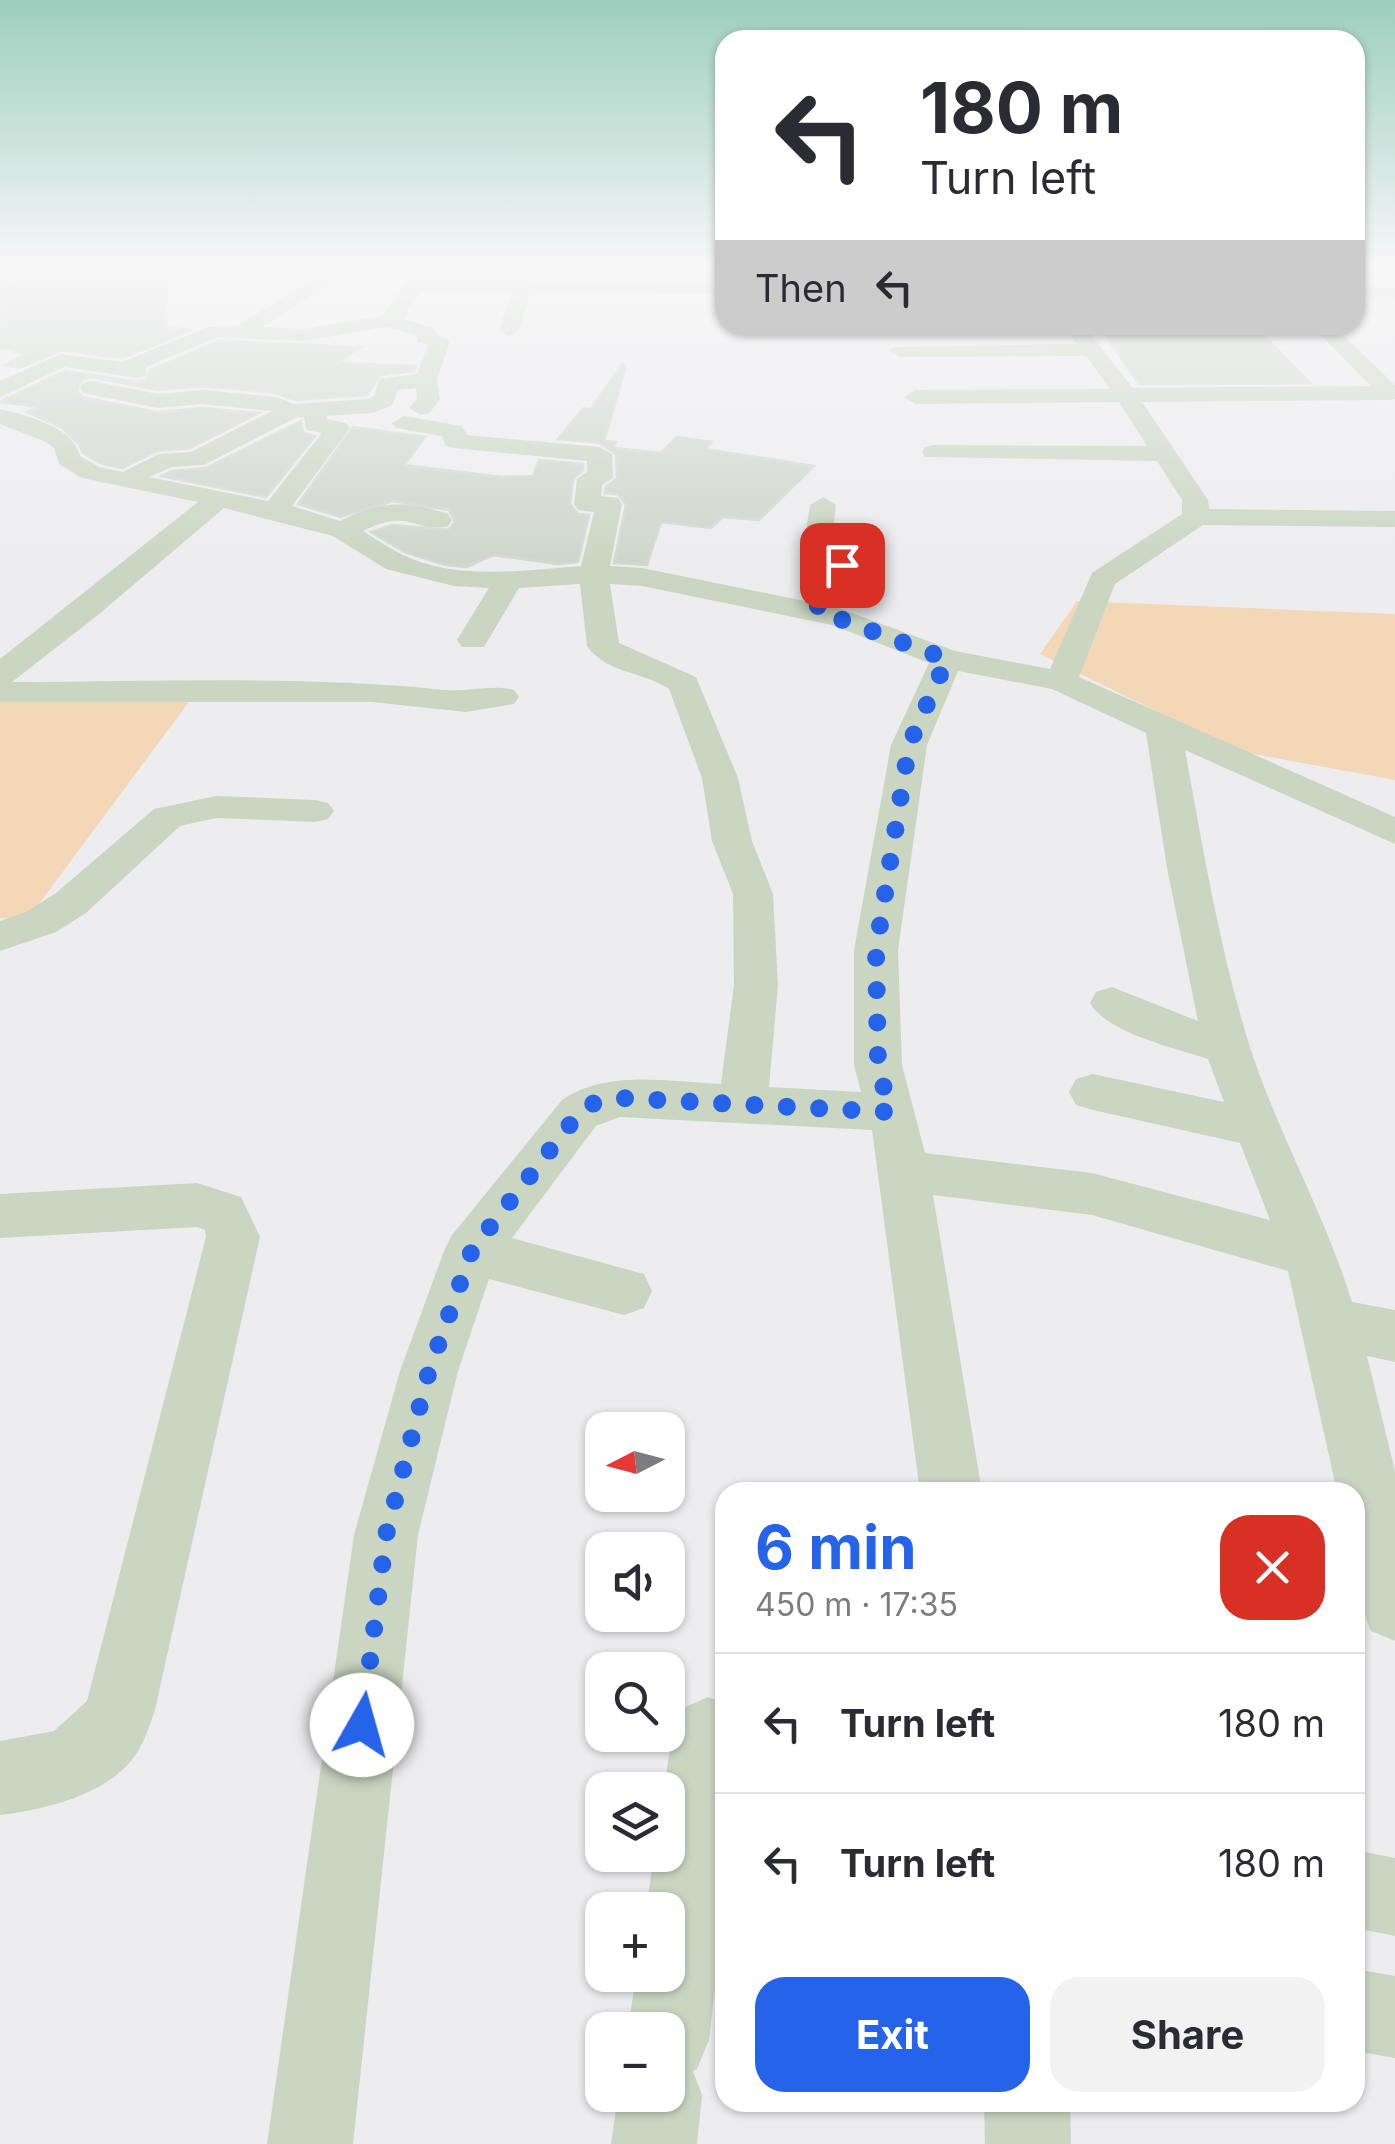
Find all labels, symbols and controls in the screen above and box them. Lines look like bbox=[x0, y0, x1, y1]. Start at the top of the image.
text: 180 m bbox=[920, 65, 1123, 150]
icon: left bbox=[755, 70, 885, 200]
text: Turn left bbox=[920, 150, 1096, 205]
icon: left bbox=[867, 260, 922, 315]
text: Then bbox=[755, 265, 847, 311]
pin bbox=[800, 523, 885, 608]
icon: arrive bbox=[815, 538, 870, 593]
north arrow bbox=[585, 1412, 685, 1512]
map controls bbox=[585, 1412, 685, 2112]
text: 6 min bbox=[755, 1511, 917, 1583]
button: close bbox=[1220, 1515, 1325, 1620]
button: sound bbox=[585, 1532, 685, 1632]
text: 450 m · 17:35 bbox=[755, 1585, 958, 1624]
button: search bbox=[585, 1652, 685, 1752]
position arrow bbox=[310, 1673, 414, 1777]
icon: left bbox=[755, 1696, 810, 1751]
text: Turn left bbox=[840, 1700, 995, 1746]
text: 180 m bbox=[1218, 1700, 1325, 1746]
button: layers bbox=[585, 1772, 685, 1872]
icon: left bbox=[755, 1836, 810, 1891]
text: Turn left bbox=[840, 1840, 995, 1886]
text: 180 m bbox=[1218, 1840, 1325, 1886]
button: + bbox=[585, 1892, 685, 1992]
button: Exit bbox=[755, 1977, 1030, 2092]
button: Share bbox=[1050, 1977, 1325, 2092]
button: − bbox=[585, 2012, 685, 2112]

